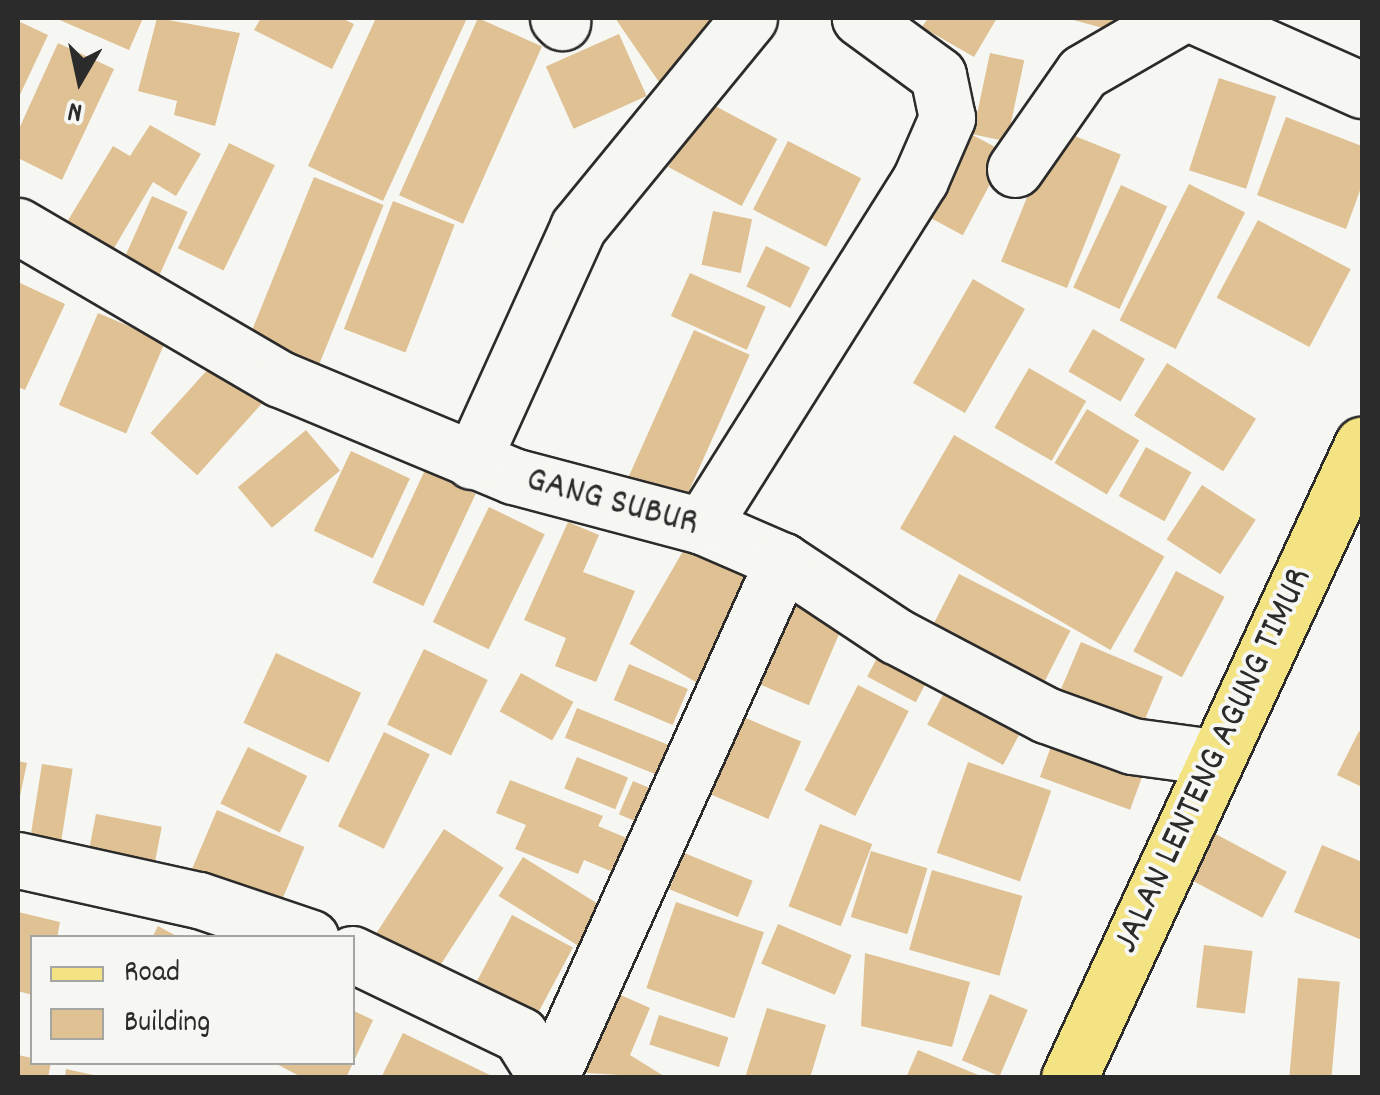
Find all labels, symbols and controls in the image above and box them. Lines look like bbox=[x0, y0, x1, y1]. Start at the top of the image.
north arrow bbox=[30, 30, 130, 130]
text: N bbox=[65, 89, 85, 130]
street label: GANG SUBUR bbox=[521, 458, 703, 548]
street label: JALAN LENTENG AGUNG TIMUR bbox=[1105, 561, 1323, 961]
legend bbox=[30, 935, 355, 1065]
text: Road bbox=[124, 953, 180, 996]
text: Building bbox=[124, 1003, 210, 1046]

